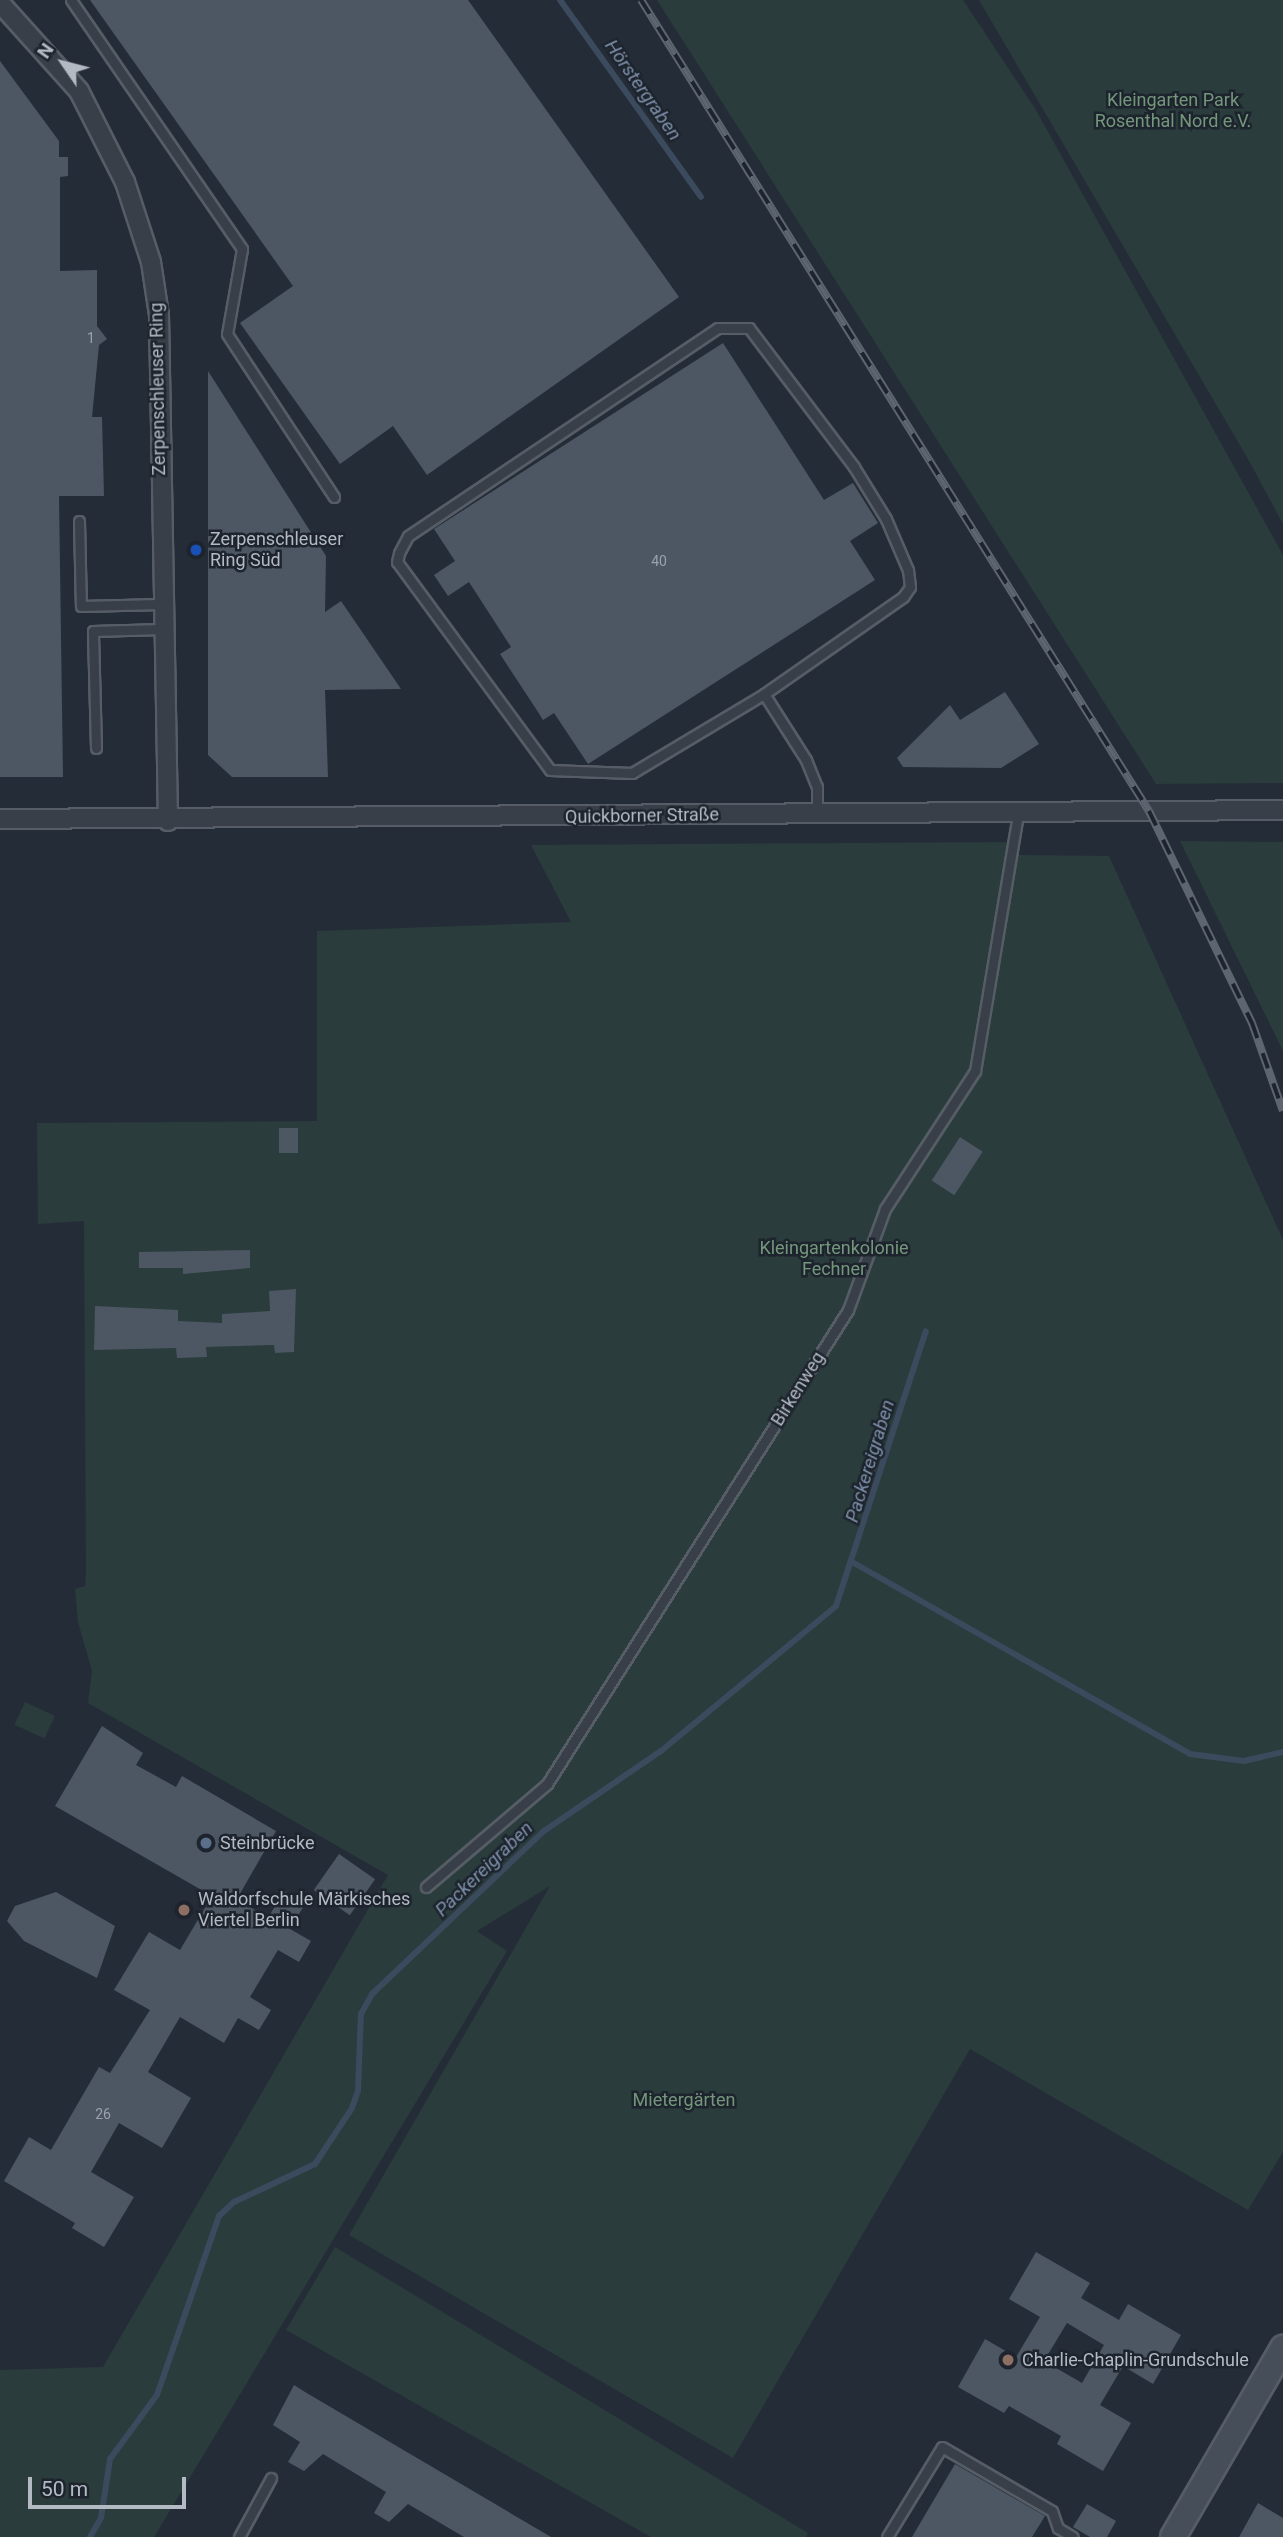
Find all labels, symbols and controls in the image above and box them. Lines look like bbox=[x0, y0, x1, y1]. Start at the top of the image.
north arrow bbox=[28, 28, 98, 98]
water label: Hörstergraben bbox=[600, 35, 686, 145]
text: N bbox=[32, 39, 59, 63]
park label: Kleingarten Park Rosenthal Nord e.V. bbox=[1095, 90, 1251, 132]
street label: Zerpenschleuser Ring bbox=[146, 302, 170, 476]
house number: 1 bbox=[87, 330, 95, 346]
place label: Zerpenschleuser Ring Süd bbox=[210, 529, 343, 572]
marker: Zerpenschleuser Ring Süd bbox=[188, 542, 204, 558]
house number: 40 bbox=[651, 553, 667, 569]
street label: Quickborner Straße bbox=[565, 804, 719, 828]
park label: Kleingartenkolonie Fechner bbox=[759, 1238, 909, 1280]
street label: Birkenweg bbox=[767, 1348, 829, 1430]
water label: Packereigraben bbox=[841, 1397, 899, 1525]
water label: Packereigraben bbox=[430, 1817, 538, 1921]
place label: Steinbrücke bbox=[220, 1832, 314, 1854]
marker: Steinbrücke bbox=[198, 1835, 214, 1851]
place label: Waldorfschule Märkisches Viertel Berlin bbox=[198, 1889, 410, 1932]
marker: Waldorfschule Märkisches Viertel Berlin bbox=[176, 1902, 192, 1918]
park label: Mietergärten bbox=[633, 2089, 735, 2111]
house number: 26 bbox=[95, 2106, 111, 2122]
place label: Charlie-Chaplin-Grundschule bbox=[1022, 2349, 1249, 2371]
marker: Charlie-Chaplin-Grundschule bbox=[1000, 2352, 1016, 2368]
scale bar bbox=[32, 2464, 189, 2508]
text: 50 m bbox=[41, 2477, 88, 2501]

